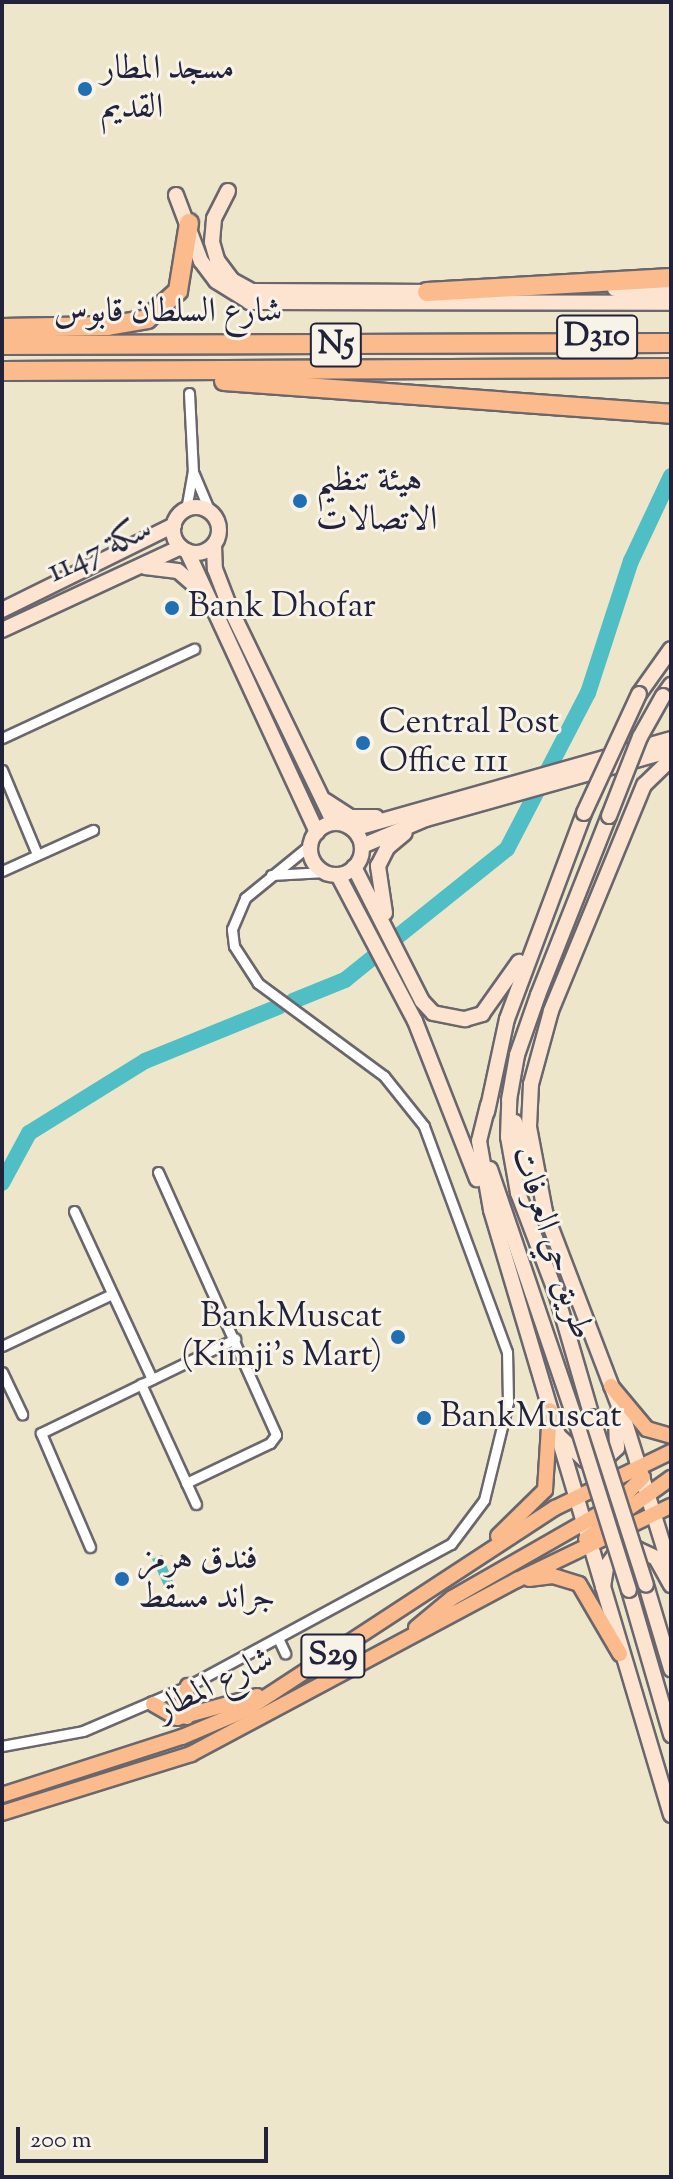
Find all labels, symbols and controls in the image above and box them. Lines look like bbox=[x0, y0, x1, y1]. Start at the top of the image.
place label: مسجد المطار القديم bbox=[101, 49, 234, 128]
marker: مسجد المطار القديم bbox=[76, 80, 94, 98]
street label: شارع السلطان قابوس bbox=[54, 293, 282, 333]
road number: D310 bbox=[555, 309, 639, 365]
road number: N5 bbox=[308, 317, 364, 373]
place label: هيئة تنظيم الاتصالات bbox=[316, 461, 437, 540]
marker: هيئة تنظيم الاتصالات bbox=[291, 492, 309, 510]
street label: سكة 1147 bbox=[41, 509, 159, 593]
place label: Bank Dhofar bbox=[188, 588, 376, 628]
marker: Bank Dhofar bbox=[163, 599, 181, 617]
place label: Central Post Office 111 bbox=[379, 703, 559, 782]
marker: Central Post Office 111 bbox=[354, 734, 372, 752]
street label: طريق حي العرفات bbox=[501, 1141, 601, 1345]
place label: BankMuscat (Kimji's Mart) bbox=[181, 1297, 382, 1376]
marker: BankMuscat (Kimji's Mart) bbox=[389, 1328, 407, 1346]
place label: BankMuscat bbox=[440, 1398, 622, 1438]
marker: BankMuscat bbox=[415, 1409, 433, 1427]
place label: فندق هرمز جراند مسقط bbox=[138, 1539, 276, 1618]
marker: فندق هرمز جراند مسقط bbox=[113, 1570, 131, 1588]
road number: S29 bbox=[299, 1628, 367, 1684]
street label: شارع المطار bbox=[150, 1639, 280, 1731]
scale bar bbox=[20, 2111, 272, 2161]
text: 200 m bbox=[30, 2124, 92, 2158]

